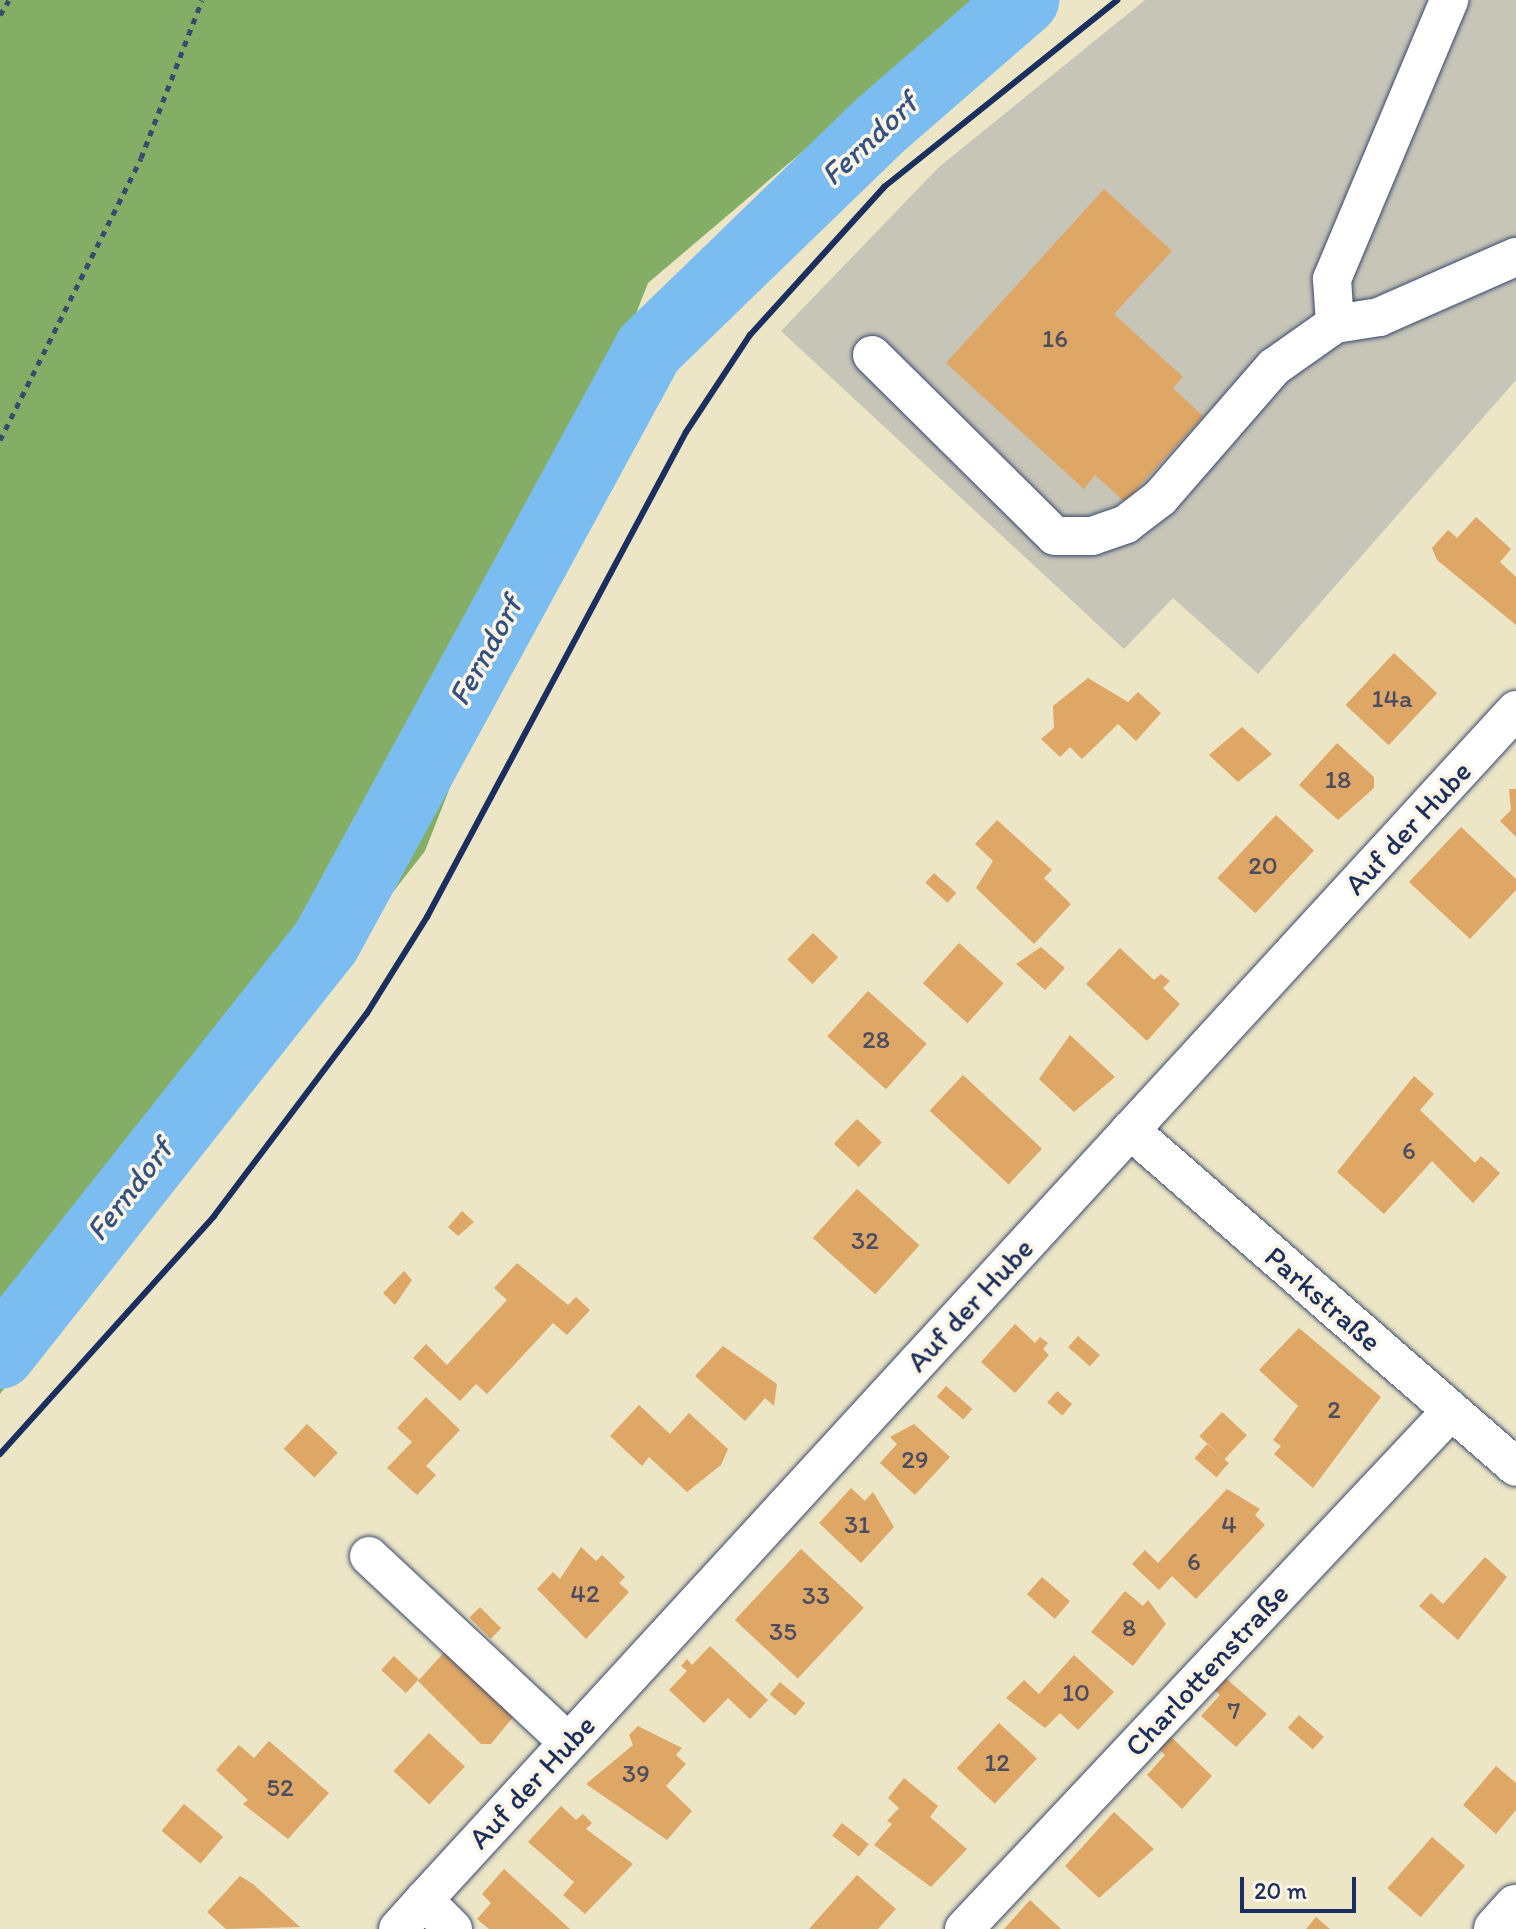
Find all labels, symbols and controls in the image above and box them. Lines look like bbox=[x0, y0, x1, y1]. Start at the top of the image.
water label: Ferndorf bbox=[812, 84, 926, 194]
house number: 16 bbox=[1042, 323, 1068, 355]
water label: Ferndorf bbox=[439, 590, 531, 712]
house number: 14a bbox=[1371, 683, 1413, 715]
street label: Auf der Hube bbox=[1337, 754, 1479, 902]
house number: 18 bbox=[1325, 764, 1351, 796]
house number: 20 bbox=[1248, 850, 1278, 882]
house number: 28 bbox=[862, 1024, 890, 1056]
water label: Ferndorf bbox=[77, 1131, 181, 1249]
house number: 6 bbox=[1402, 1135, 1416, 1167]
house number: 32 bbox=[851, 1225, 879, 1257]
street label: Auf der Hube bbox=[899, 1231, 1041, 1379]
street label: Parkstraße bbox=[1257, 1239, 1389, 1359]
house number: 2 bbox=[1327, 1394, 1341, 1426]
house number: 29 bbox=[901, 1444, 929, 1476]
house number: 31 bbox=[844, 1509, 870, 1541]
house number: 4 bbox=[1221, 1509, 1237, 1541]
house number: 6 bbox=[1187, 1546, 1201, 1578]
street label: Charlottenstraße bbox=[1118, 1576, 1296, 1764]
house number: 42 bbox=[570, 1578, 600, 1610]
house number: 33 bbox=[802, 1580, 830, 1612]
house number: 8 bbox=[1122, 1612, 1136, 1644]
house number: 35 bbox=[769, 1616, 797, 1648]
house number: 10 bbox=[1062, 1677, 1090, 1709]
house number: 7 bbox=[1228, 1695, 1240, 1727]
street label: Auf der Hube bbox=[461, 1708, 603, 1856]
house number: 12 bbox=[984, 1747, 1010, 1779]
house number: 39 bbox=[622, 1758, 650, 1790]
house number: 52 bbox=[266, 1772, 294, 1804]
scale bar bbox=[1244, 1861, 1360, 1911]
text: 20 m bbox=[1254, 1876, 1307, 1905]

